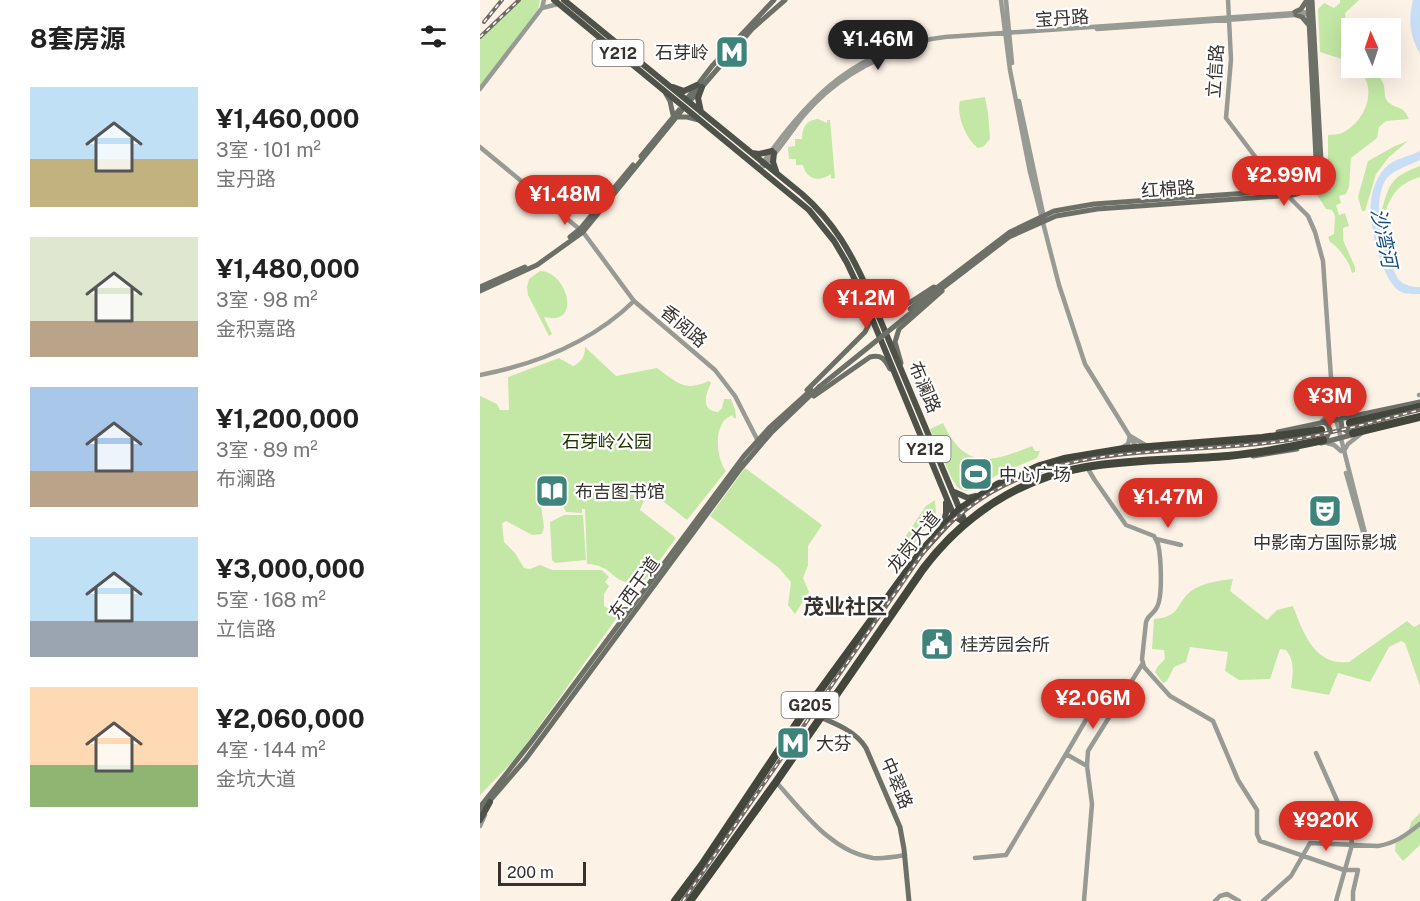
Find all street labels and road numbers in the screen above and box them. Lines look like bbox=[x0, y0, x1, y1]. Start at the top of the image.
street label: 宝丹路 bbox=[1034, 6, 1090, 30]
road number: Y212 bbox=[592, 40, 644, 66]
street label: 立信路 bbox=[1203, 43, 1227, 99]
street label: 红棉路 bbox=[1140, 177, 1196, 201]
street label: 香阅路 bbox=[657, 301, 711, 351]
street label: 布澜路 bbox=[905, 358, 945, 416]
road number: Y212 bbox=[900, 436, 950, 462]
street label: 龙岗大道 bbox=[882, 507, 944, 577]
street label: 东西干道 bbox=[604, 553, 664, 623]
road number: G205 bbox=[782, 692, 838, 718]
street label: 中翠路 bbox=[877, 754, 917, 812]

